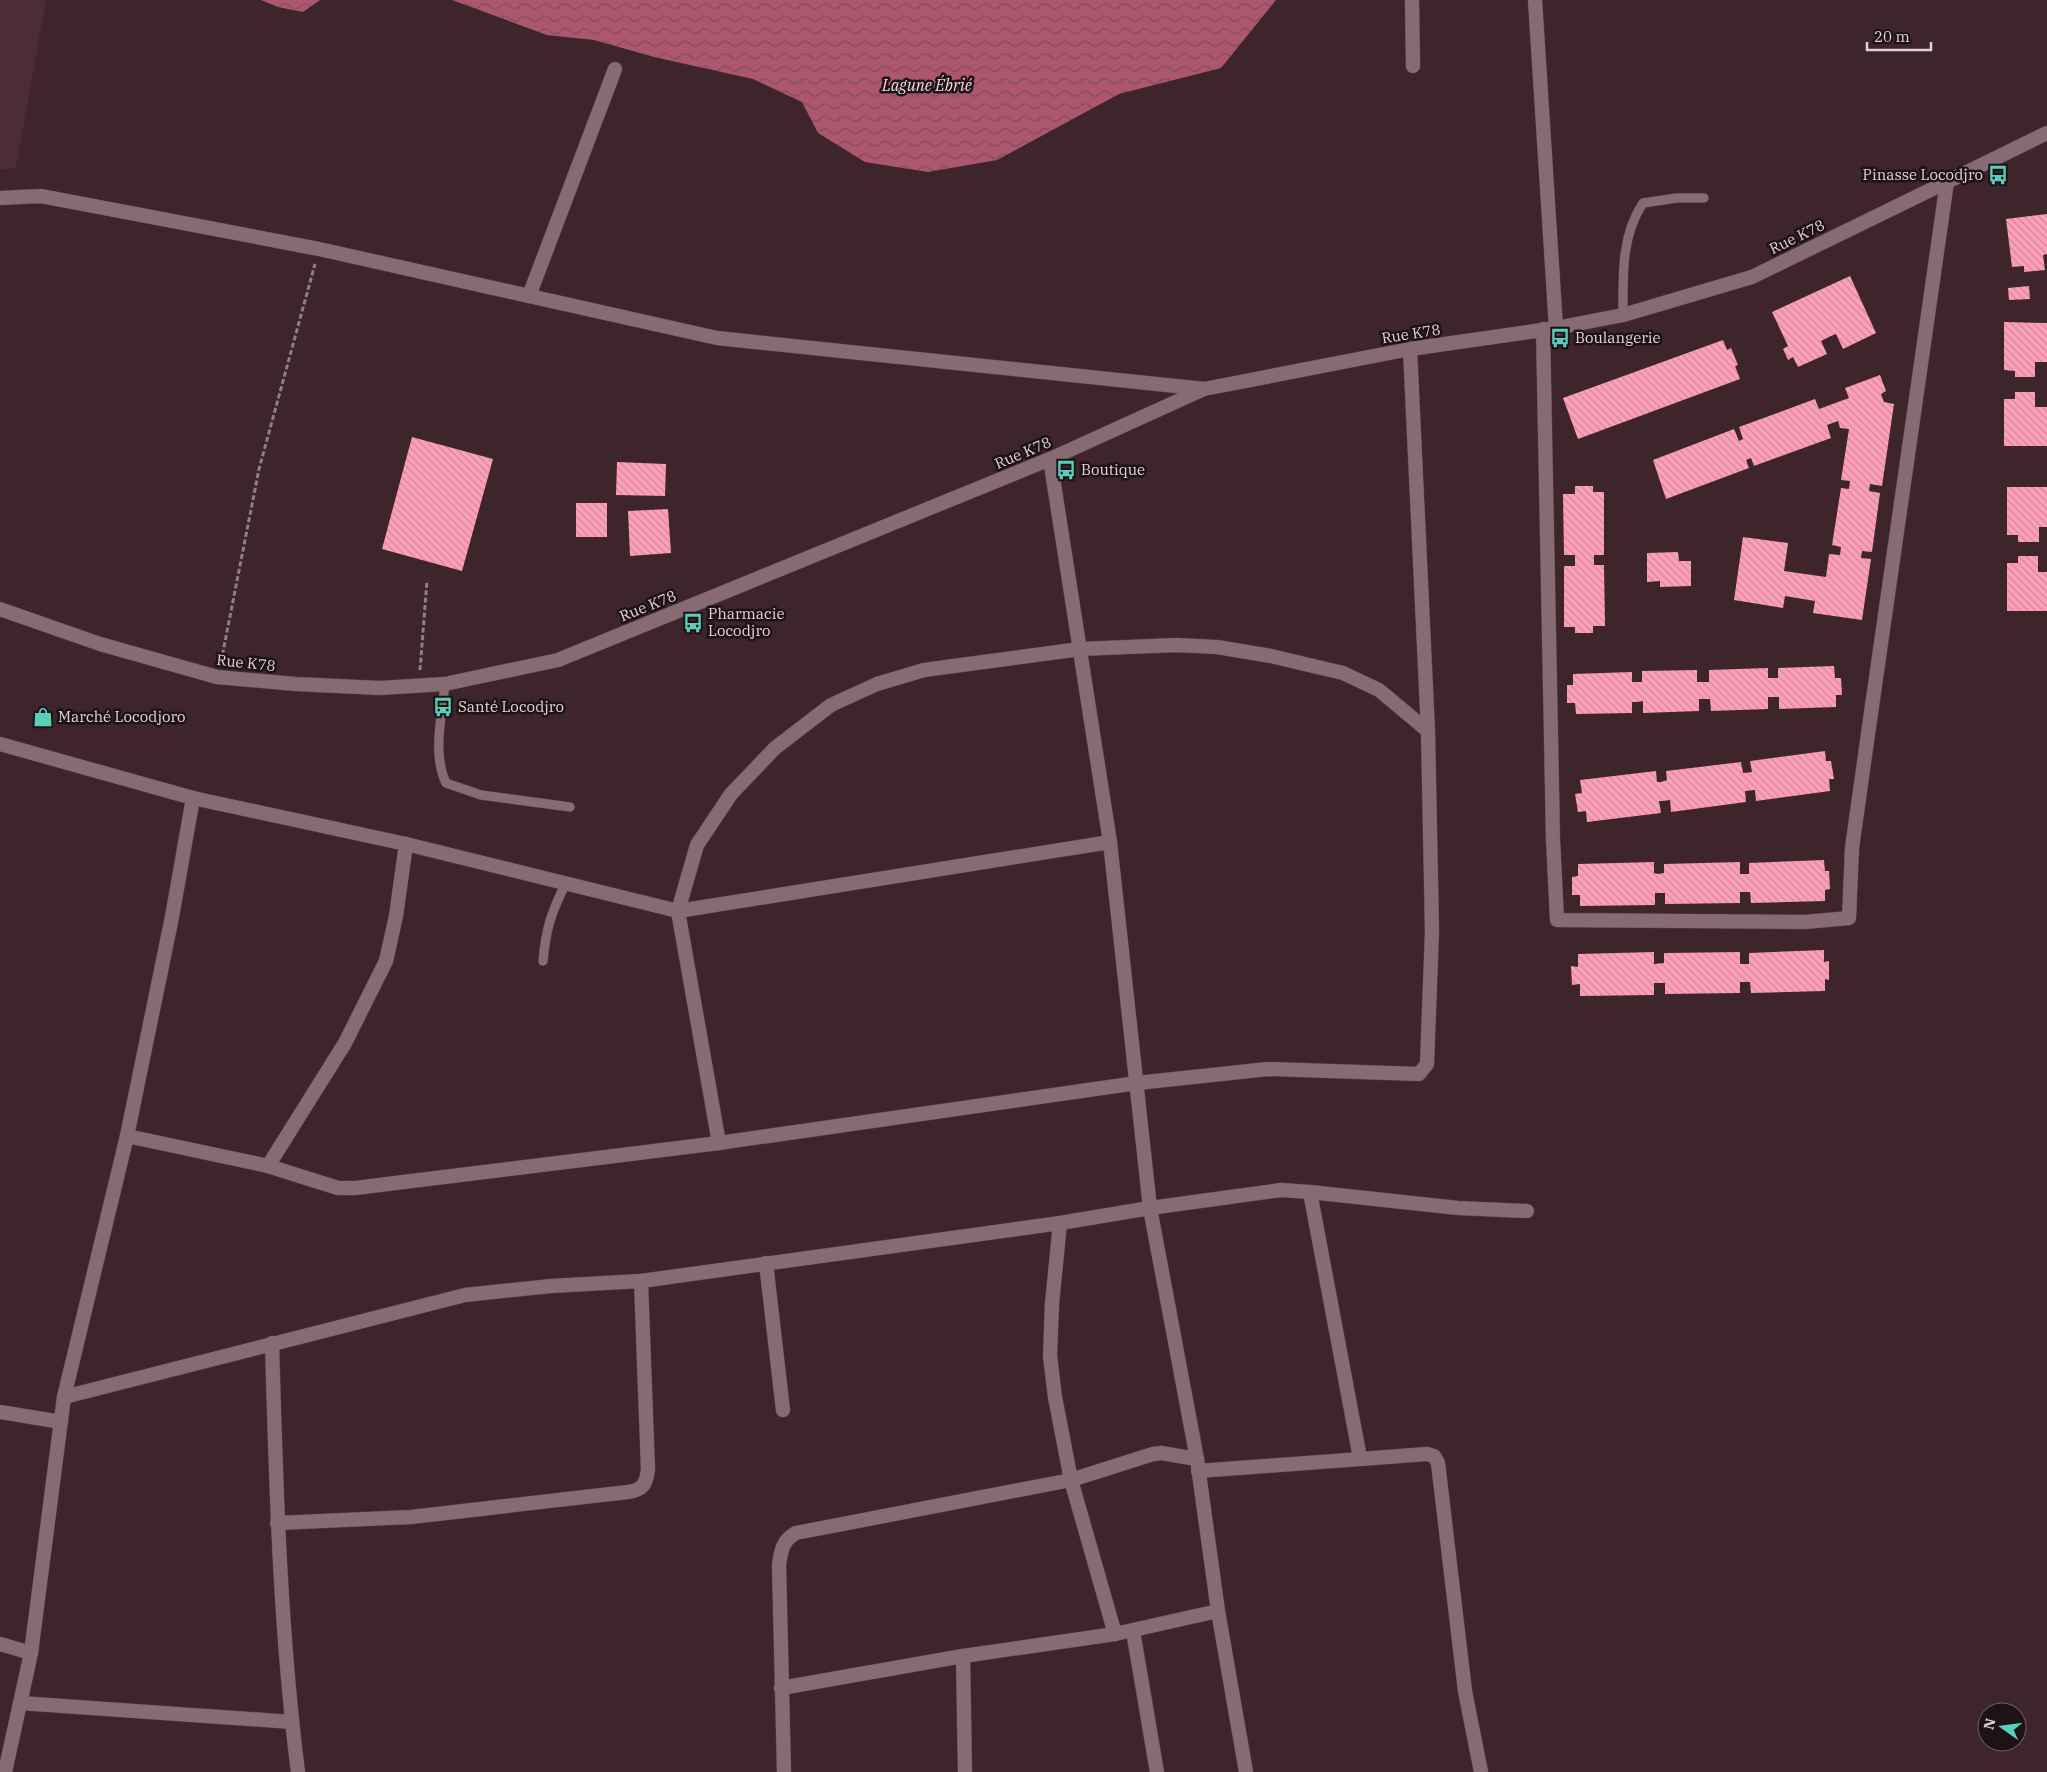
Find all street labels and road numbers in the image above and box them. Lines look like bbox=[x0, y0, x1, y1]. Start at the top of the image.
street label: Rue K78 bbox=[1766, 215, 1828, 258]
street label: Rue K78 bbox=[1380, 319, 1442, 348]
street label: Rue K78 bbox=[992, 432, 1054, 473]
street label: Rue K78 bbox=[617, 586, 679, 625]
street label: Rue K78 bbox=[216, 650, 277, 675]

